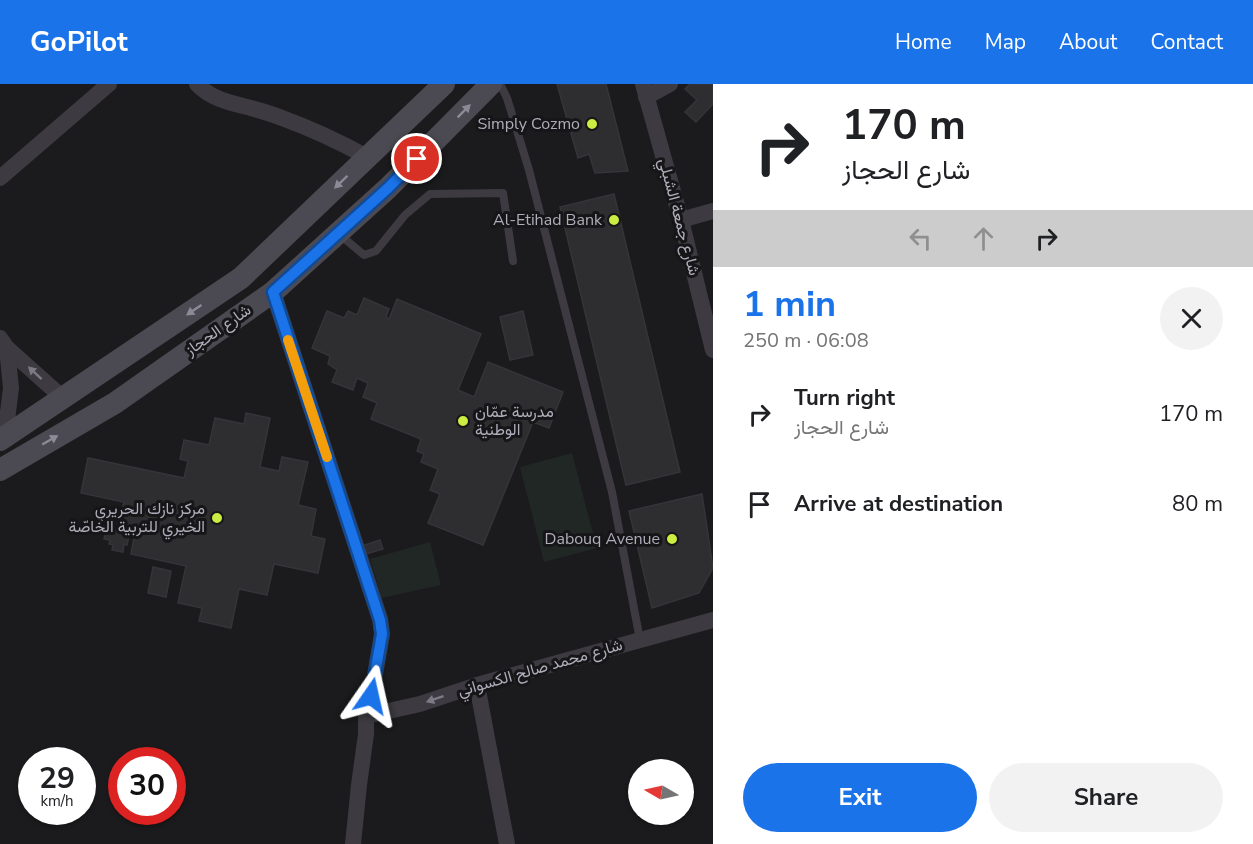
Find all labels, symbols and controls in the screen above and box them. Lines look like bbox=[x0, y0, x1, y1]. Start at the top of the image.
text: GoPilot bbox=[30, 23, 128, 61]
text: Home bbox=[895, 28, 952, 56]
text: Map bbox=[985, 28, 1026, 56]
text: About bbox=[1059, 28, 1117, 56]
text: Contact bbox=[1150, 28, 1223, 56]
text: 170 m bbox=[842, 97, 966, 154]
one-way arrow bbox=[457, 104, 471, 119]
icon: right bbox=[743, 108, 821, 186]
place label: Simply Cozmo bbox=[478, 113, 580, 135]
marker: Simply Cozmo bbox=[585, 117, 599, 131]
pin bbox=[391, 133, 442, 184]
icon: arrive bbox=[400, 142, 433, 175]
text: شارع الحجاز bbox=[842, 152, 970, 189]
street label: شارع جمعة الشبلي bbox=[651, 156, 705, 279]
one-way arrow bbox=[333, 175, 348, 189]
place label: Al-Etihad Bank bbox=[493, 209, 603, 231]
marker: Al-Etihad Bank bbox=[607, 213, 621, 227]
icon: left bbox=[904, 222, 937, 255]
icon: ahead bbox=[967, 222, 1000, 255]
icon: right bbox=[1030, 222, 1063, 255]
text: 1 min bbox=[743, 280, 836, 329]
button: close bbox=[1160, 287, 1223, 350]
street label: شارع الحجاز bbox=[180, 299, 255, 361]
one-way arrow bbox=[186, 304, 202, 315]
text: 250 m · 06:08 bbox=[743, 327, 869, 354]
one-way arrow bbox=[28, 367, 43, 380]
text: Turn right bbox=[794, 383, 895, 413]
icon: right bbox=[743, 398, 776, 431]
text: 170 m bbox=[1159, 399, 1223, 429]
place label: مدرسة عمّان الوطنية bbox=[475, 401, 554, 441]
marker: مدرسة عمّان الوطنية bbox=[456, 414, 470, 428]
text: شارع الحجاز bbox=[794, 414, 889, 441]
one-way arrow bbox=[42, 435, 59, 445]
icon: arrive bbox=[743, 488, 776, 521]
text: Arrive at destination bbox=[794, 489, 1003, 519]
text: 80 m bbox=[1172, 489, 1223, 519]
place label: مركز نازك الحريري الخيري للتربية الخاصّة bbox=[69, 498, 205, 540]
marker: مركز نازك الحريري الخيري للتربية الخاصّة bbox=[210, 511, 224, 525]
place label: Dabouq Avenue bbox=[545, 528, 660, 550]
marker: Dabouq Avenue bbox=[665, 532, 679, 546]
street label: شارع محمد صالح الكسواني bbox=[455, 634, 626, 704]
position arrow bbox=[339, 664, 403, 728]
one-way arrow bbox=[426, 695, 444, 704]
speed limit sign: 30 bbox=[108, 747, 186, 825]
text: 29 bbox=[39, 758, 75, 799]
north arrow bbox=[628, 759, 694, 825]
map controls bbox=[628, 759, 694, 825]
button: Exit bbox=[743, 763, 977, 832]
button: Share bbox=[989, 763, 1223, 832]
text: km/h bbox=[40, 791, 74, 811]

